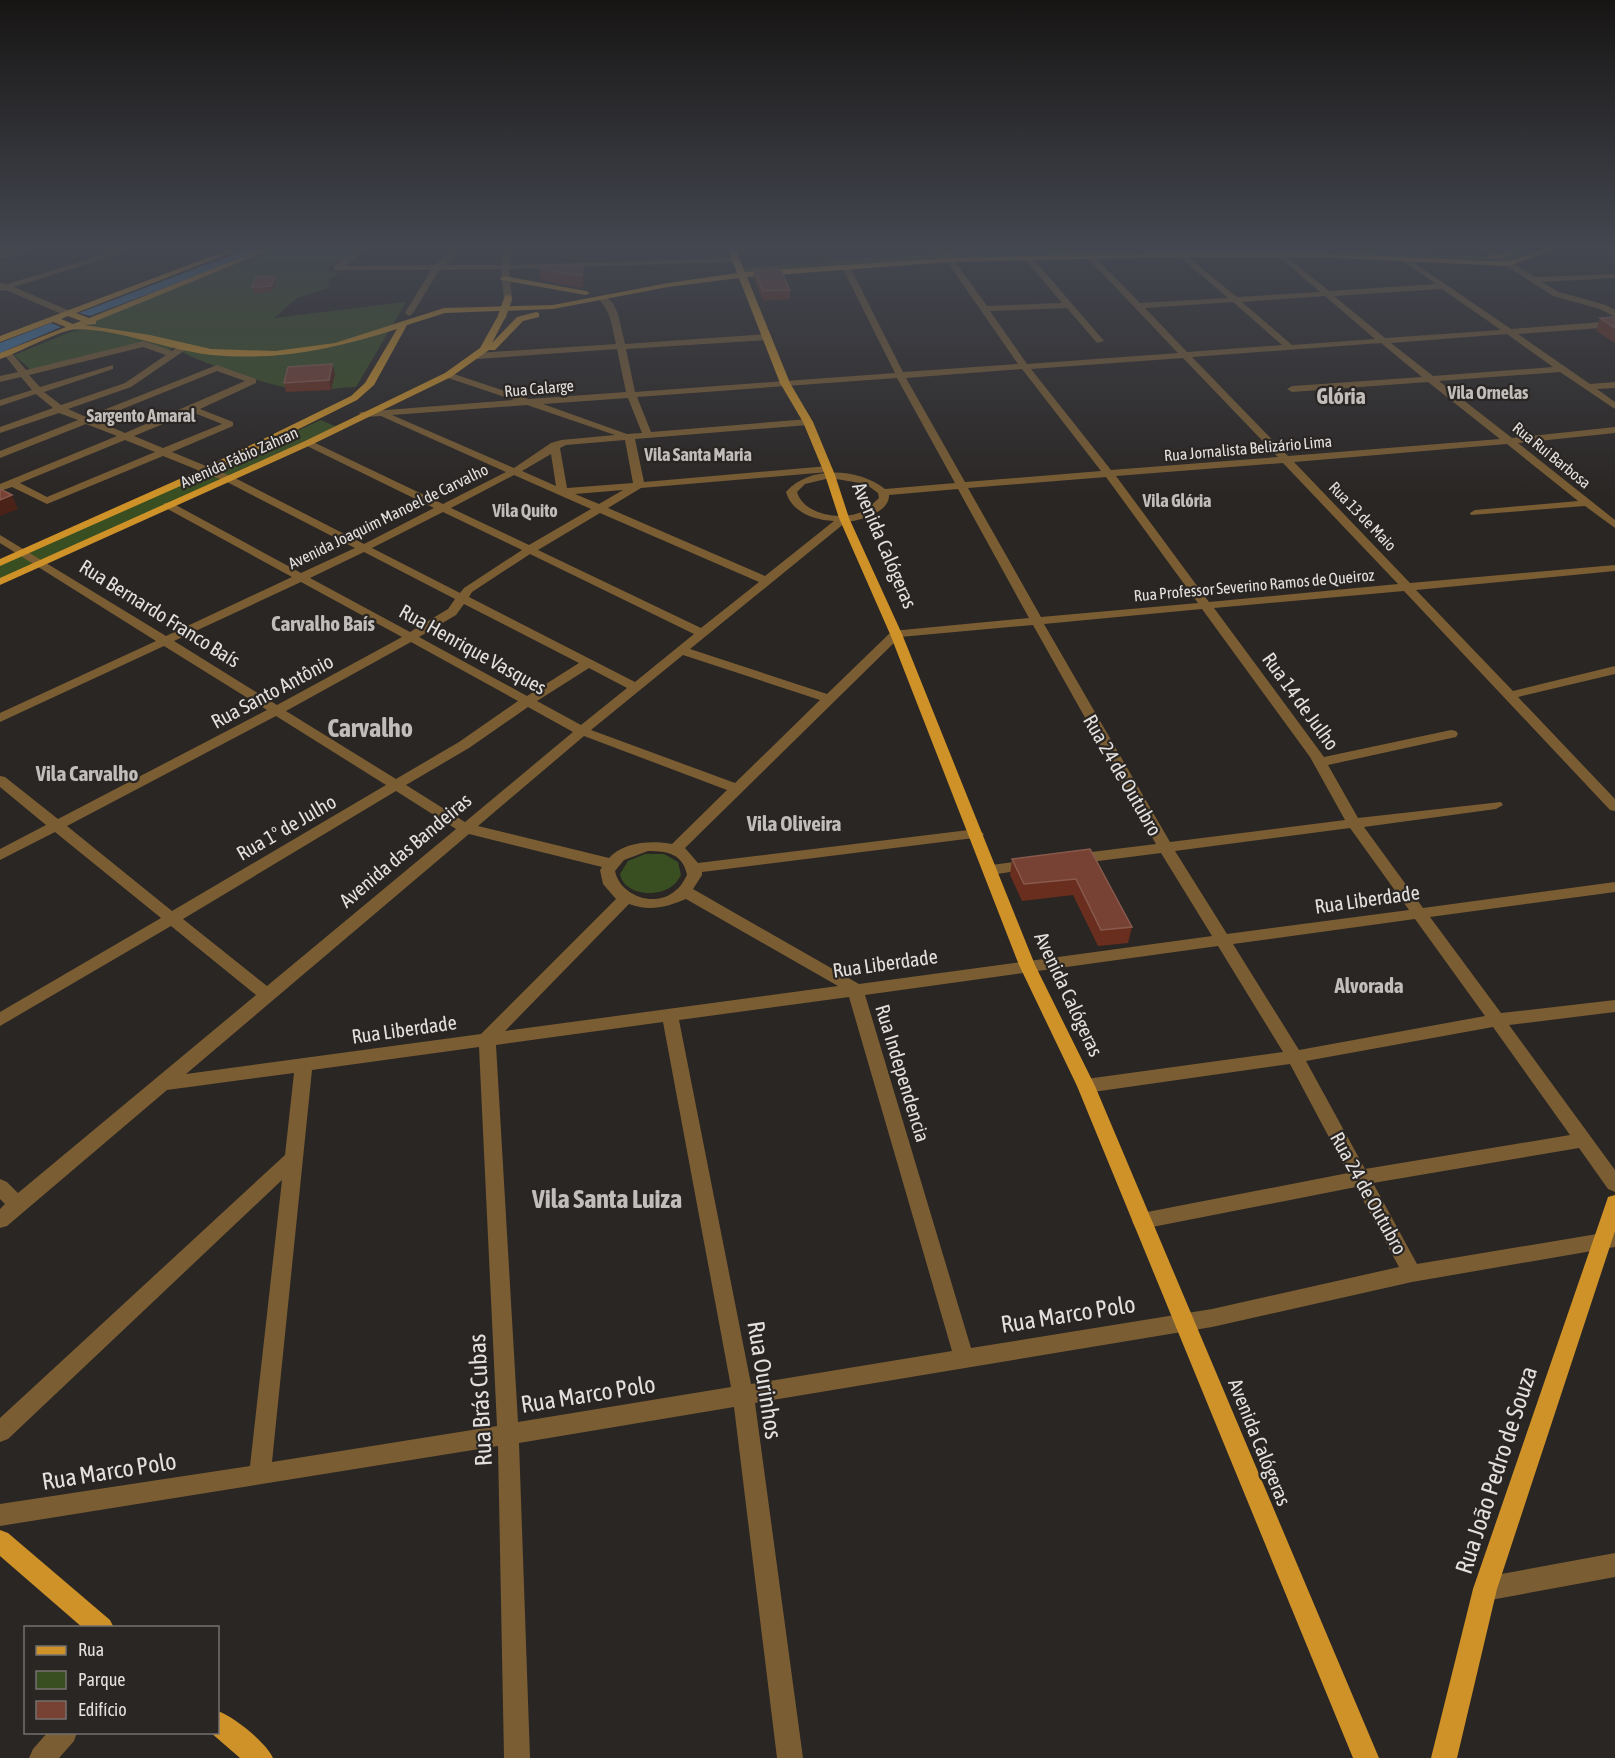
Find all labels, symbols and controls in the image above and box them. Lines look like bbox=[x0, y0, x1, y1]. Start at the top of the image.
street label: Rua Calarge bbox=[503, 376, 575, 401]
district label: Vila Ornelas bbox=[1447, 382, 1529, 403]
district label: Glória bbox=[1316, 383, 1366, 409]
district label: Sargento Amaral bbox=[86, 405, 196, 426]
street label: Rua Rui Barbosa bbox=[1509, 418, 1595, 492]
street label: Avenida Fábio Zahran bbox=[177, 423, 301, 491]
street label: Rua Jornalista Belizário Lima bbox=[1163, 432, 1333, 464]
district label: Vila Santa Maria bbox=[643, 444, 752, 465]
street label: Avenida Joaquim Manoel de Carvalho bbox=[285, 460, 491, 573]
street label: Rua 13 de Maio bbox=[1326, 478, 1400, 554]
street label: Avenida Calógeras bbox=[848, 479, 922, 611]
district label: Vila Glória bbox=[1142, 490, 1211, 511]
district label: Vila Quito bbox=[491, 500, 558, 521]
street label: Rua Bernardo Franco Baís bbox=[76, 554, 244, 672]
street label: Rua Professor Severino Ramos de Queiroz bbox=[1133, 565, 1375, 604]
street label: Rua Henrique Vasques bbox=[396, 599, 550, 699]
district label: Carvalho Baís bbox=[271, 611, 376, 635]
street label: Rua 14 de Julho bbox=[1258, 648, 1344, 754]
street label: Rua Santo Antônio bbox=[207, 649, 337, 733]
street label: Rua 24 de Outubro bbox=[1079, 710, 1167, 840]
district label: Carvalho bbox=[327, 713, 413, 743]
district label: Vila Carvalho bbox=[35, 761, 138, 785]
street label: Avenida das Bandeiras bbox=[334, 788, 476, 912]
street label: Rua 1º de Julho bbox=[232, 789, 340, 865]
district label: Vila Oliveira bbox=[746, 811, 841, 835]
street label: Rua Liberdade bbox=[1313, 880, 1421, 918]
street label: Avenida Calógeras bbox=[1030, 928, 1108, 1060]
street label: Rua Liberdade bbox=[831, 944, 939, 982]
district label: Alvorada bbox=[1333, 973, 1404, 997]
street label: Rua Independencia bbox=[871, 1001, 935, 1145]
street label: Rua Liberdade bbox=[350, 1010, 458, 1048]
street label: Rua 24 de Outubro bbox=[1326, 1128, 1412, 1258]
district label: Vila Santa Luiza bbox=[531, 1184, 682, 1214]
street label: Rua Marco Polo bbox=[999, 1290, 1137, 1338]
street label: Rua Ourinhos bbox=[742, 1319, 788, 1441]
street label: Rua Brás Cubas bbox=[463, 1333, 497, 1467]
street label: Rua João Pedro de Souza bbox=[1450, 1363, 1542, 1577]
street label: Rua Marco Polo bbox=[519, 1370, 657, 1418]
street label: Avenida Calógeras bbox=[1224, 1375, 1296, 1509]
street label: Rua Marco Polo bbox=[40, 1447, 178, 1495]
legend bbox=[24, 1626, 219, 1734]
text: Rua bbox=[78, 1639, 104, 1660]
text: Parque bbox=[78, 1669, 126, 1690]
text: Edifício bbox=[78, 1699, 127, 1720]

